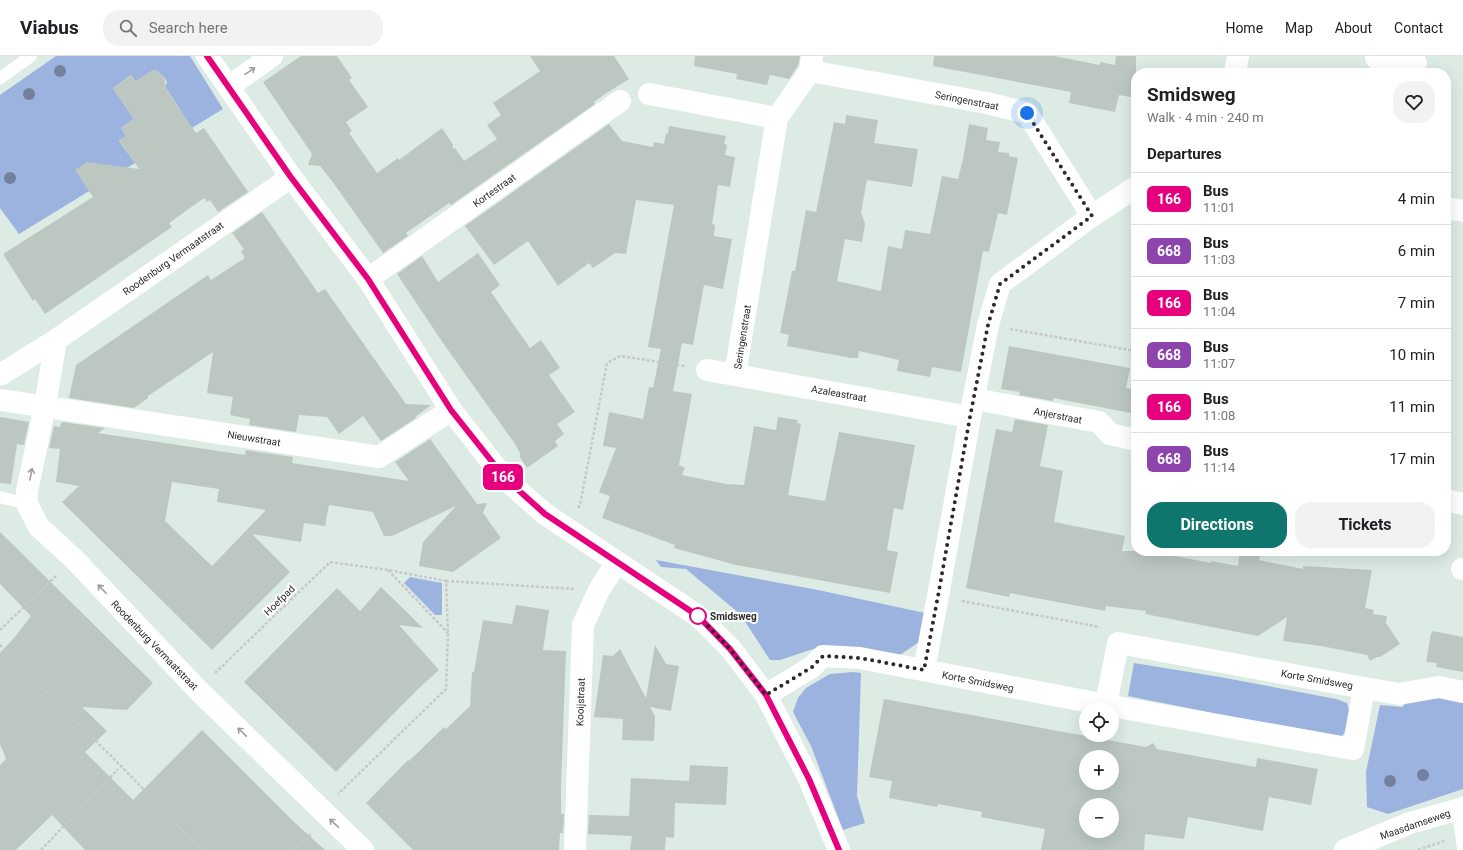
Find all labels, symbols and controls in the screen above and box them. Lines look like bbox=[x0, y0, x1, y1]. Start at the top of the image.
search box bbox=[103, 10, 383, 46]
text: Viabus bbox=[20, 16, 79, 39]
icon: search bbox=[117, 17, 139, 39]
text: Search here bbox=[149, 19, 228, 37]
text: Home bbox=[1225, 20, 1263, 36]
text: Map bbox=[1285, 20, 1313, 36]
text: About bbox=[1335, 20, 1372, 36]
text: Contact bbox=[1394, 20, 1443, 36]
one-way arrow bbox=[244, 67, 255, 75]
button: heart bbox=[1393, 81, 1435, 123]
text: Smidsweg bbox=[1147, 83, 1236, 106]
street label: Seringenstraat bbox=[934, 89, 1000, 112]
your location bbox=[1017, 103, 1037, 123]
text: Walk · 4 min · 240 m bbox=[1147, 110, 1264, 125]
text: Departures bbox=[1147, 145, 1222, 163]
street label: Kortestraat bbox=[471, 172, 518, 209]
text: Bus bbox=[1203, 182, 1229, 200]
text: 4 min bbox=[1398, 190, 1435, 208]
text: 166 bbox=[1157, 191, 1181, 207]
text: 11:01 bbox=[1203, 200, 1235, 215]
street label: Roodenburg Vermaatstraat bbox=[121, 219, 226, 297]
text: Bus bbox=[1203, 234, 1229, 252]
text: 6 min bbox=[1398, 242, 1435, 260]
text: 668 bbox=[1157, 243, 1181, 259]
text: 11:03 bbox=[1203, 252, 1235, 267]
text: Bus bbox=[1203, 286, 1229, 304]
text: 7 min bbox=[1398, 294, 1435, 312]
text: 166 bbox=[1157, 295, 1181, 311]
street label: Seringenstraat bbox=[732, 304, 753, 370]
text: 11:04 bbox=[1203, 304, 1235, 319]
text: Bus bbox=[1203, 338, 1229, 356]
text: 10 min bbox=[1389, 346, 1435, 364]
text: 668 bbox=[1157, 347, 1181, 363]
text: 11:07 bbox=[1203, 356, 1235, 371]
street label: Azaleastraat bbox=[810, 383, 867, 404]
text: Bus bbox=[1203, 390, 1229, 408]
text: 11 min bbox=[1389, 398, 1435, 416]
text: 166 bbox=[1157, 399, 1181, 415]
street label: Anjerstraat bbox=[1033, 405, 1083, 426]
text: 11:08 bbox=[1203, 408, 1235, 423]
street label: Nieuwstraat bbox=[227, 429, 281, 448]
text: Bus bbox=[1203, 442, 1229, 460]
text: 17 min bbox=[1389, 450, 1435, 468]
text: 668 bbox=[1157, 451, 1181, 467]
text: 11:14 bbox=[1203, 460, 1235, 475]
line badge: 166 bbox=[480, 464, 526, 490]
one-way arrow bbox=[27, 468, 35, 481]
text: 166 bbox=[491, 469, 515, 485]
button: Directions bbox=[1147, 502, 1287, 548]
button: Tickets bbox=[1295, 502, 1435, 548]
street label: Hoefpad bbox=[262, 583, 297, 618]
one-way arrow bbox=[97, 584, 107, 594]
street label: Roodenburg Vermaatstraat bbox=[109, 598, 200, 692]
marker: Smidsweg bbox=[689, 607, 707, 625]
place label: Smidsweg bbox=[710, 611, 757, 622]
street label: Korte Smidsweg bbox=[1280, 668, 1354, 691]
street label: Korte Smidsweg bbox=[941, 669, 1015, 694]
street label: Kooijstraat bbox=[574, 678, 587, 726]
map controls bbox=[1079, 702, 1119, 838]
button: locate bbox=[1079, 702, 1119, 742]
one-way arrow bbox=[237, 727, 247, 737]
button: + bbox=[1079, 750, 1119, 790]
button: − bbox=[1079, 798, 1119, 838]
street label: Maasdamseweg bbox=[1379, 807, 1452, 842]
one-way arrow bbox=[330, 819, 340, 828]

